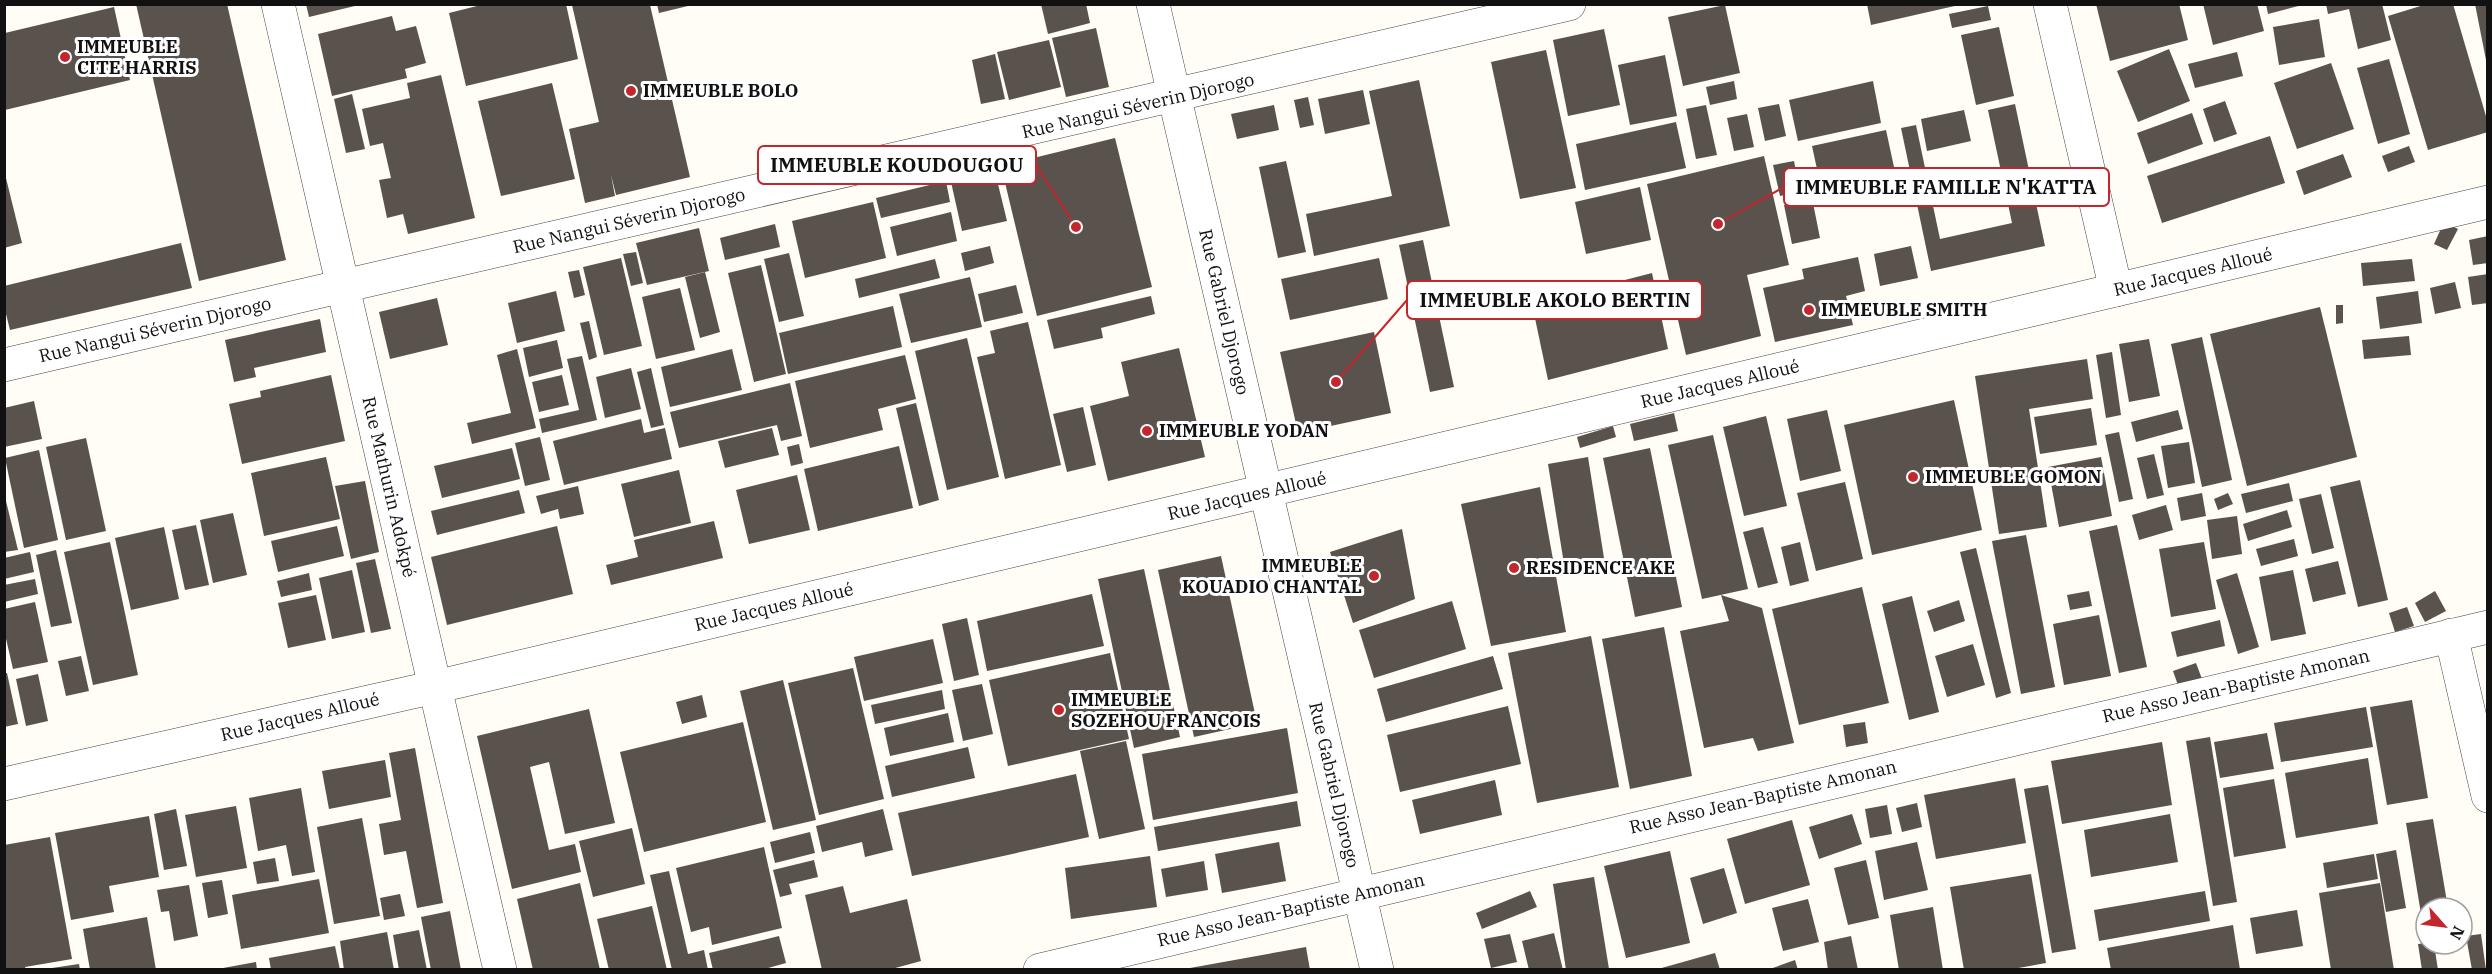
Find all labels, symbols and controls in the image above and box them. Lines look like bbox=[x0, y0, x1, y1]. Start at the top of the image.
place label: IMMEUBLE CITE HARRIS bbox=[77, 35, 197, 79]
marker: IMMEUBLE CITE HARRIS bbox=[58, 50, 72, 64]
street label: Rue Nangui Séverin Djorogo bbox=[1019, 68, 1256, 143]
place label: IMMEUBLE BOLO bbox=[643, 79, 798, 102]
marker: IMMEUBLE BOLO bbox=[624, 84, 638, 98]
callout: IMMEUBLE KOUDOUGOU bbox=[758, 146, 1036, 184]
text: IMMEUBLE KOUDOUGOU bbox=[770, 151, 1024, 178]
callout: IMMEUBLE FAMILLE N'KATTA bbox=[1784, 168, 2109, 206]
text: IMMEUBLE FAMILLE N'KATTA bbox=[1796, 173, 2096, 200]
street label: Rue Nangui Séverin Djorogo bbox=[510, 183, 747, 258]
street label: Rue Gabriel Djorogo bbox=[1194, 227, 1255, 397]
street label: Rue Jacques Alloué bbox=[2111, 242, 2275, 301]
callout: IMMEUBLE AKOLO BERTIN bbox=[1407, 281, 1702, 319]
text: IMMEUBLE AKOLO BERTIN bbox=[1419, 286, 1691, 313]
street label: Rue Nangui Séverin Djorogo bbox=[36, 292, 273, 367]
place label: IMMEUBLE SMITH bbox=[1821, 298, 1987, 321]
marker: IMMEUBLE SMITH bbox=[1802, 303, 1816, 317]
street label: Rue Jacques Alloué bbox=[1638, 354, 1802, 413]
street label: Rue Mathurin Adokpé bbox=[357, 394, 422, 580]
place label: IMMEUBLE YODAN bbox=[1159, 419, 1329, 442]
marker: IMMEUBLE YODAN bbox=[1140, 424, 1154, 438]
place label: IMMEUBLE GOMON bbox=[1925, 465, 2102, 488]
street label: Rue Jacques Alloué bbox=[1165, 466, 1329, 525]
marker: IMMEUBLE GOMON bbox=[1906, 470, 1920, 484]
place label: IMMEUBLE KOUADIO CHANTAL bbox=[1182, 554, 1362, 598]
place label: RESIDENCE AKE bbox=[1526, 556, 1675, 579]
marker: RESIDENCE AKE bbox=[1507, 561, 1521, 575]
marker: IMMEUBLE KOUADIO CHANTAL bbox=[1367, 569, 1381, 583]
street label: Rue Jacques Alloué bbox=[692, 577, 856, 636]
street label: Rue Asso Jean-Baptiste Amonan bbox=[2100, 644, 2372, 727]
street label: Rue Jacques Alloué bbox=[218, 687, 382, 746]
place label: IMMEUBLE SOZEHOU FRANCOIS bbox=[1071, 688, 1261, 732]
street label: Rue Gabriel Djorogo bbox=[1304, 700, 1365, 870]
marker: IMMEUBLE SOZEHOU FRANCOIS bbox=[1052, 703, 1066, 717]
street label: Rue Asso Jean-Baptiste Amonan bbox=[1627, 755, 1899, 838]
street label: Rue Asso Jean-Baptiste Amonan bbox=[1155, 868, 1427, 951]
north arrow bbox=[2414, 896, 2474, 956]
text: N bbox=[2445, 923, 2469, 943]

